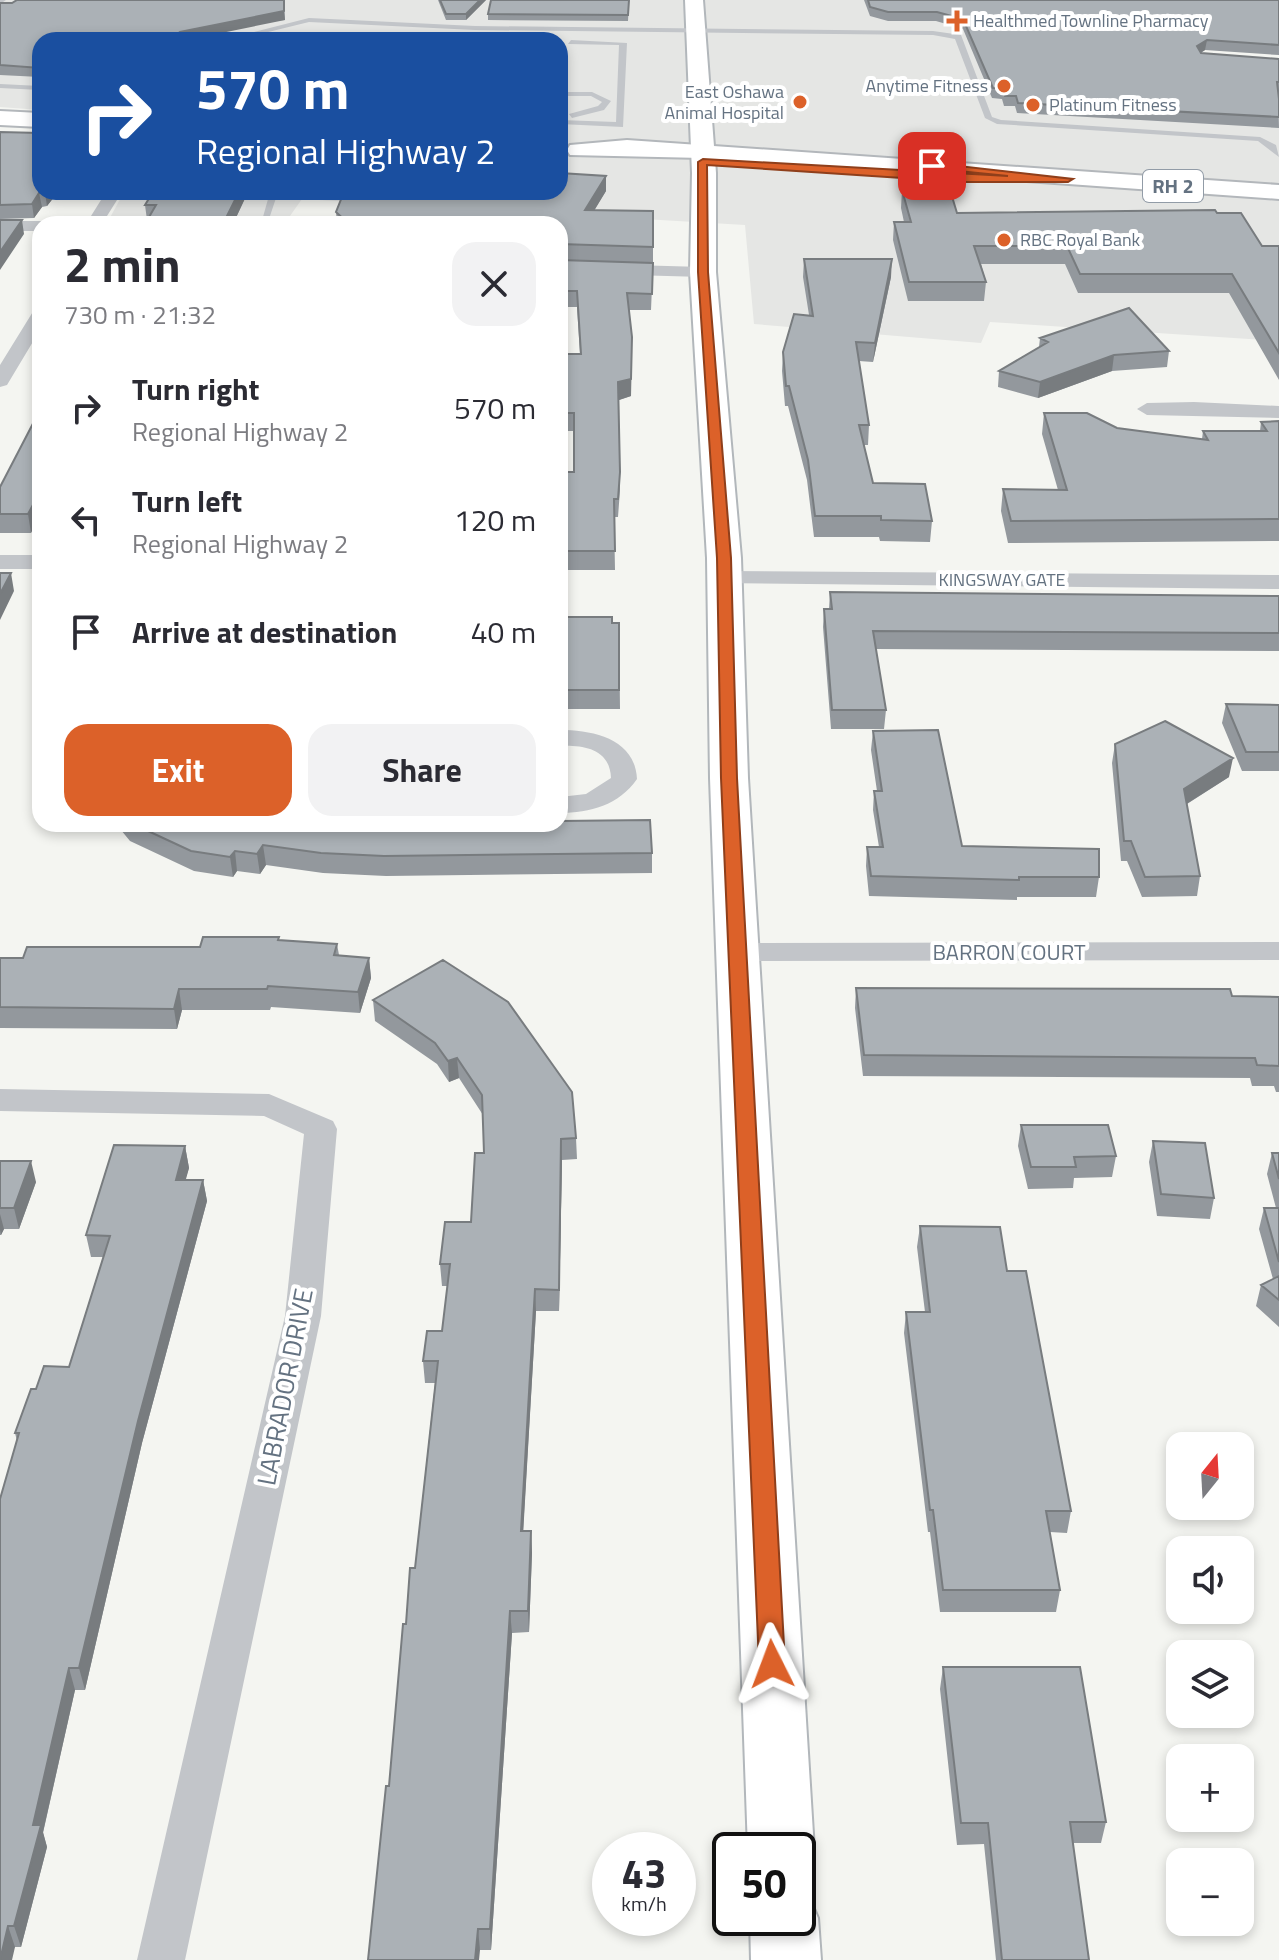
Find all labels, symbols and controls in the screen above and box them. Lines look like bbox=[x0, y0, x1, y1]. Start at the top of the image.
place label: Healthmed Townline Pharmacy bbox=[973, 7, 1209, 34]
marker: Healthmed Townline Pharmacy bbox=[948, 12, 966, 30]
text: 570 m bbox=[196, 46, 349, 131]
icon: right bbox=[64, 64, 168, 168]
place label: Anytime Fitness bbox=[865, 72, 988, 99]
marker: Anytime Fitness bbox=[995, 77, 1013, 95]
place label: East Oshawa Animal Hospital bbox=[665, 78, 784, 126]
place label: Platinum Fitness bbox=[1049, 91, 1177, 118]
marker: East Oshawa Animal Hospital bbox=[791, 93, 809, 111]
marker: Platinum Fitness bbox=[1024, 96, 1042, 114]
text: Regional Highway 2 bbox=[196, 123, 495, 178]
pin bbox=[898, 132, 966, 200]
icon: arrive bbox=[910, 144, 954, 188]
road number: RH 2 bbox=[1143, 170, 1203, 202]
place label: RBC Royal Bank bbox=[1020, 226, 1141, 253]
text: 2 min bbox=[64, 228, 181, 301]
marker: RBC Royal Bank bbox=[995, 231, 1013, 249]
button: close bbox=[452, 242, 536, 326]
text: 730 m · 21:32 bbox=[64, 295, 216, 334]
text: Turn right bbox=[132, 366, 260, 412]
text: 570 m bbox=[454, 385, 536, 431]
icon: right bbox=[64, 386, 108, 430]
text: Regional Highway 2 bbox=[132, 412, 348, 451]
text: Turn left bbox=[132, 478, 242, 524]
text: 120 m bbox=[454, 497, 536, 543]
icon: left bbox=[64, 498, 108, 542]
text: Regional Highway 2 bbox=[132, 524, 348, 563]
street label: KINGSWAY GATE bbox=[938, 566, 1066, 593]
text: Arrive at destination bbox=[132, 609, 397, 655]
text: 40 m bbox=[471, 609, 536, 655]
icon: arrive bbox=[64, 610, 108, 654]
button: Exit bbox=[64, 724, 292, 816]
button: Share bbox=[308, 724, 536, 816]
street label: BARRON COURT bbox=[932, 935, 1086, 969]
street label: LABRADOR DRIVE bbox=[246, 1285, 323, 1489]
north arrow bbox=[1166, 1432, 1254, 1520]
map controls bbox=[1166, 1432, 1254, 1936]
button: sound bbox=[1166, 1536, 1254, 1624]
position arrow bbox=[730, 1622, 814, 1706]
button: layers bbox=[1166, 1640, 1254, 1728]
button: + bbox=[1166, 1744, 1254, 1832]
speed limit sign: 50 bbox=[712, 1832, 816, 1936]
text: 43 bbox=[622, 1843, 666, 1904]
button: − bbox=[1166, 1848, 1254, 1936]
text: km/h bbox=[621, 1888, 667, 1919]

